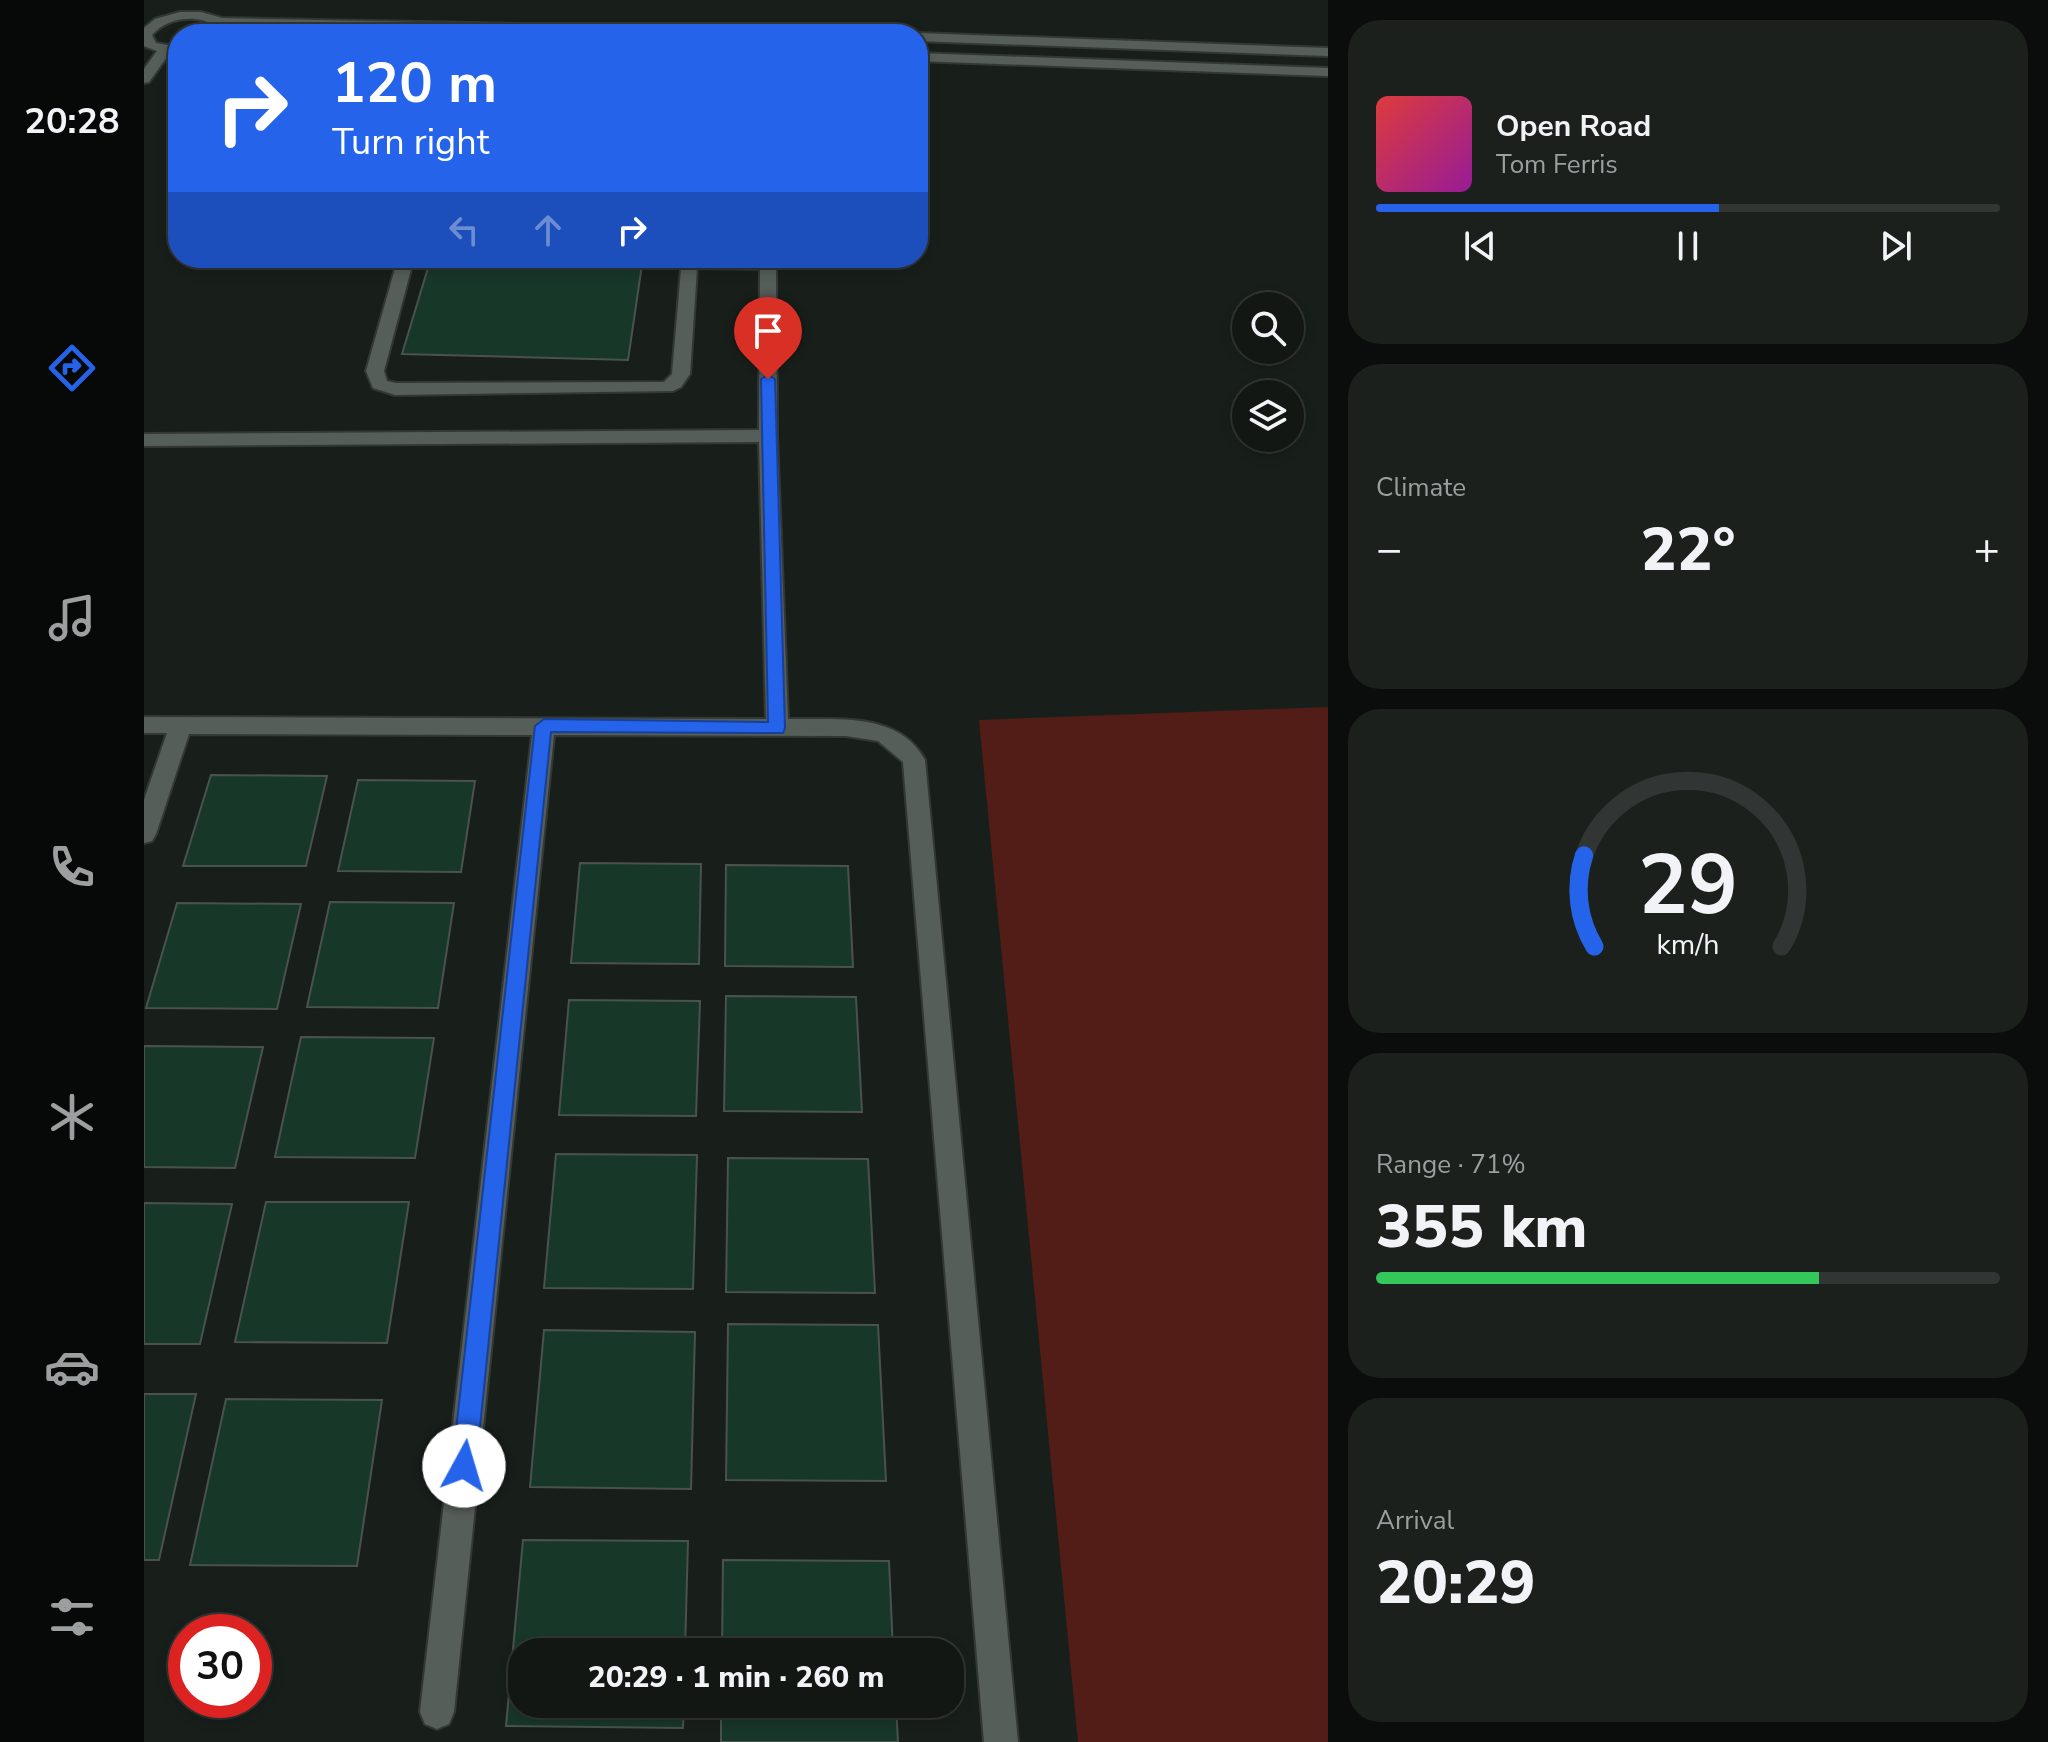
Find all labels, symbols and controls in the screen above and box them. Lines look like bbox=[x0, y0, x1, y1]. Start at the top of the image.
text: 120 m bbox=[332, 45, 497, 122]
icon: right bbox=[200, 56, 304, 160]
text: 20:28 bbox=[24, 97, 120, 146]
text: Open Road bbox=[1496, 106, 1651, 147]
text: Turn right bbox=[332, 118, 489, 167]
text: Tom Ferris bbox=[1496, 147, 1618, 182]
icon: left bbox=[442, 208, 486, 252]
icon: ahead bbox=[526, 208, 570, 252]
icon: right bbox=[610, 208, 654, 252]
icon: previous bbox=[1458, 224, 1502, 268]
icon: pause bbox=[1666, 224, 1710, 268]
icon: next bbox=[1874, 224, 1918, 268]
map controls bbox=[1232, 292, 1304, 452]
button: search bbox=[1232, 292, 1304, 364]
pin bbox=[734, 297, 802, 379]
icon: arrive bbox=[746, 309, 790, 353]
icon: directions bbox=[44, 340, 100, 396]
button: layers bbox=[1232, 380, 1304, 452]
text: Climate bbox=[1376, 470, 1466, 505]
text: 22° bbox=[1640, 509, 1736, 591]
text: − bbox=[1376, 520, 1402, 580]
text: + bbox=[1974, 520, 2000, 580]
icon: music bbox=[44, 590, 100, 646]
text: 29 bbox=[1638, 829, 1738, 942]
icon: phone bbox=[44, 839, 100, 895]
text: km/h bbox=[1657, 925, 1719, 964]
icon: climate bbox=[44, 1089, 100, 1145]
text: Range · 71% bbox=[1376, 1147, 1526, 1182]
text: 355 km bbox=[1376, 1186, 1588, 1268]
icon: car bbox=[44, 1339, 100, 1395]
position arrow bbox=[422, 1424, 506, 1508]
text: Arrival bbox=[1376, 1503, 1454, 1538]
text: 20:29 bbox=[1376, 1542, 1536, 1624]
icon: filters bbox=[44, 1589, 100, 1645]
speed limit sign: 30 bbox=[168, 1614, 272, 1718]
text: 20:29 · 1 min · 260 m bbox=[588, 1657, 884, 1698]

